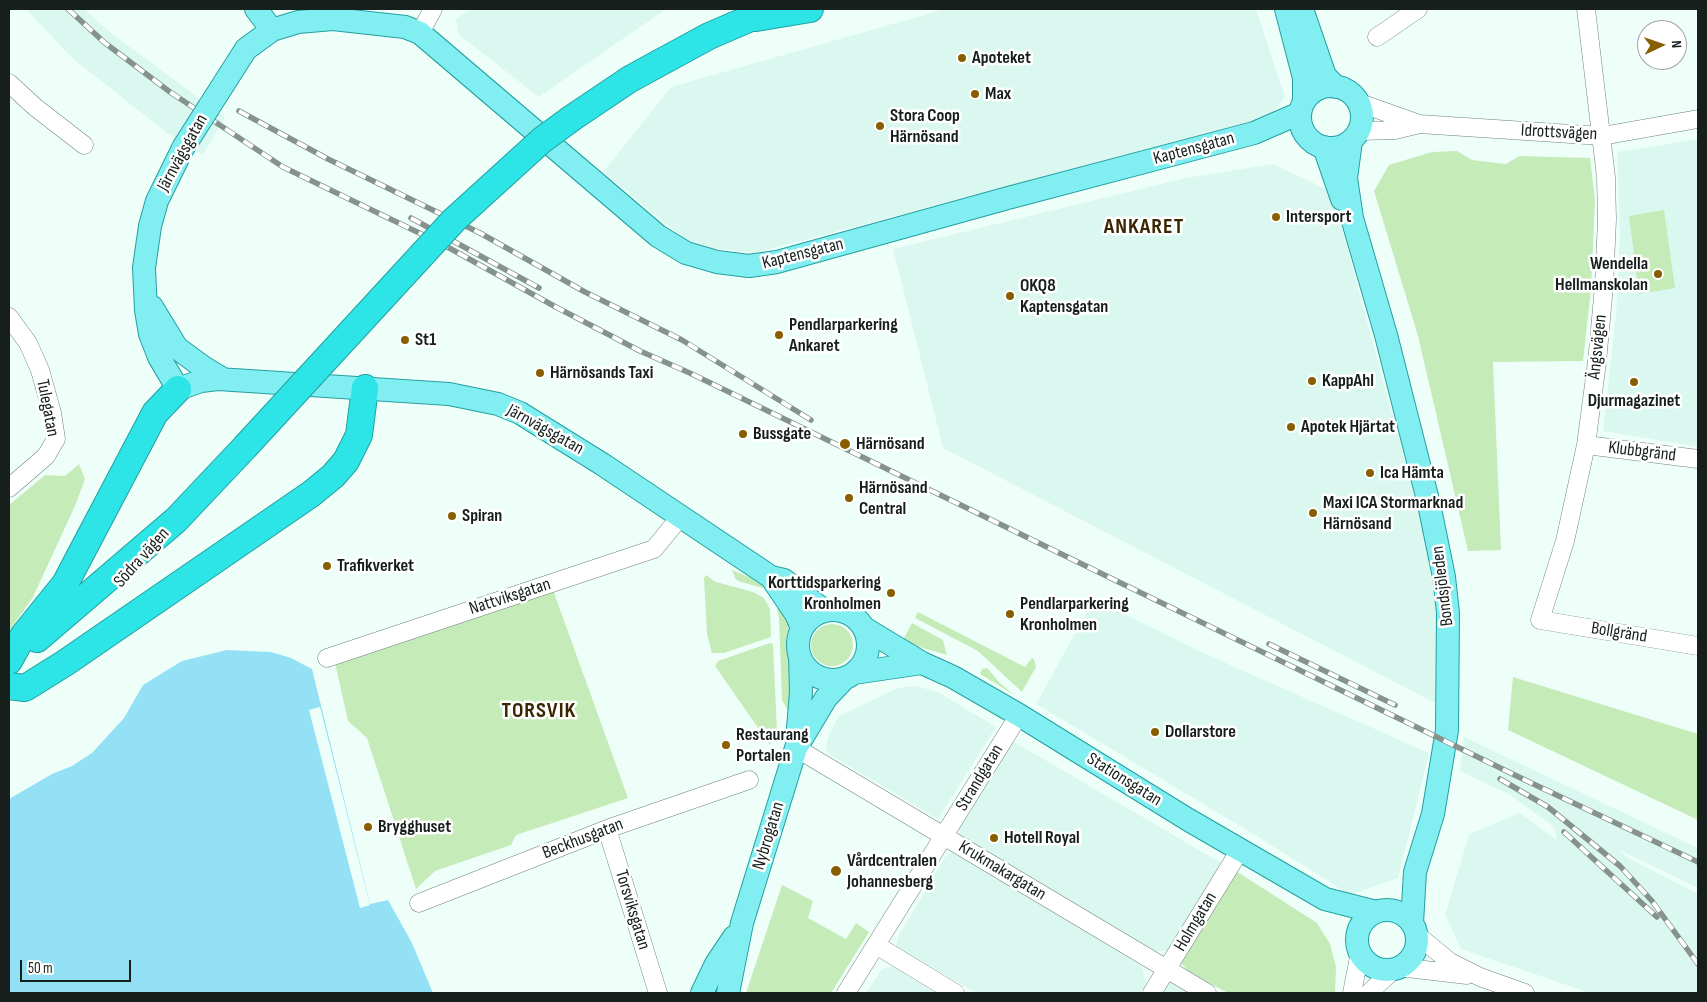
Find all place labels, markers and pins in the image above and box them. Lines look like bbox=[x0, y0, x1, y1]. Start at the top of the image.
place label: Apoteket bbox=[972, 47, 1031, 69]
marker: Apoteket bbox=[956, 52, 968, 64]
place label: Max bbox=[985, 83, 1011, 105]
marker: Max bbox=[969, 88, 981, 100]
place label: Stora Coop Härnösand bbox=[890, 105, 960, 148]
marker: Stora Coop Härnösand bbox=[874, 120, 886, 132]
place label: Intersport bbox=[1286, 206, 1351, 228]
marker: Intersport bbox=[1270, 211, 1282, 223]
place label: Wendella Hellmanskolan bbox=[1555, 253, 1648, 296]
marker: Wendella Hellmanskolan bbox=[1652, 268, 1664, 280]
place label: OKQ8 Kaptensgatan bbox=[1020, 275, 1108, 318]
marker: OKQ8 Kaptensgatan bbox=[1004, 290, 1016, 302]
place label: Pendlarparkering Ankaret bbox=[789, 314, 898, 356]
place label: St1 bbox=[415, 329, 436, 351]
marker: Pendlarparkering Ankaret bbox=[773, 329, 785, 341]
marker: St1 bbox=[399, 334, 411, 346]
place label: Härnösands Taxi bbox=[550, 362, 654, 384]
marker: Härnösands Taxi bbox=[534, 367, 546, 379]
place label: KappAhl bbox=[1322, 370, 1374, 392]
marker: KappAhl bbox=[1306, 375, 1318, 387]
marker: Djurmagazinet bbox=[1628, 376, 1640, 388]
place label: Djurmagazinet bbox=[1588, 390, 1680, 412]
place label: Apotek Hjärtat bbox=[1301, 416, 1395, 438]
marker: Apotek Hjärtat bbox=[1285, 421, 1297, 433]
place label: Bussgate bbox=[753, 423, 811, 445]
marker: Bussgate bbox=[737, 428, 749, 440]
place label: Härnösand bbox=[856, 433, 925, 455]
marker: Härnösand bbox=[838, 437, 852, 451]
place label: Ica Hämta bbox=[1380, 462, 1444, 484]
marker: Ica Hämta bbox=[1364, 467, 1376, 479]
place label: Härnösand Central bbox=[859, 477, 928, 520]
marker: Härnösand Central bbox=[843, 492, 855, 504]
place label: Maxi ICA Stormarknad Härnösand bbox=[1323, 492, 1463, 534]
place label: Spiran bbox=[462, 505, 502, 527]
marker: Maxi ICA Stormarknad Härnösand bbox=[1307, 507, 1319, 519]
marker: Spiran bbox=[446, 510, 458, 522]
place label: Trafikverket bbox=[337, 555, 414, 577]
marker: Trafikverket bbox=[321, 560, 333, 572]
place label: Korttidsparkering Kronholmen bbox=[768, 572, 881, 614]
marker: Korttidsparkering Kronholmen bbox=[885, 587, 897, 599]
place label: Pendlarparkering Kronholmen bbox=[1020, 593, 1129, 636]
marker: Pendlarparkering Kronholmen bbox=[1004, 608, 1016, 620]
place label: Dollarstore bbox=[1165, 721, 1236, 743]
place label: Restaurang Portalen bbox=[736, 724, 809, 766]
marker: Dollarstore bbox=[1149, 726, 1161, 738]
marker: Restaurang Portalen bbox=[720, 739, 732, 751]
place label: Brygghuset bbox=[378, 816, 451, 838]
marker: Brygghuset bbox=[362, 821, 374, 833]
place label: Hotell Royal bbox=[1004, 827, 1080, 849]
marker: Hotell Royal bbox=[988, 832, 1000, 844]
place label: Vårdcentralen Johannesberg bbox=[847, 850, 937, 892]
marker: Vårdcentralen Johannesberg bbox=[829, 864, 843, 878]

